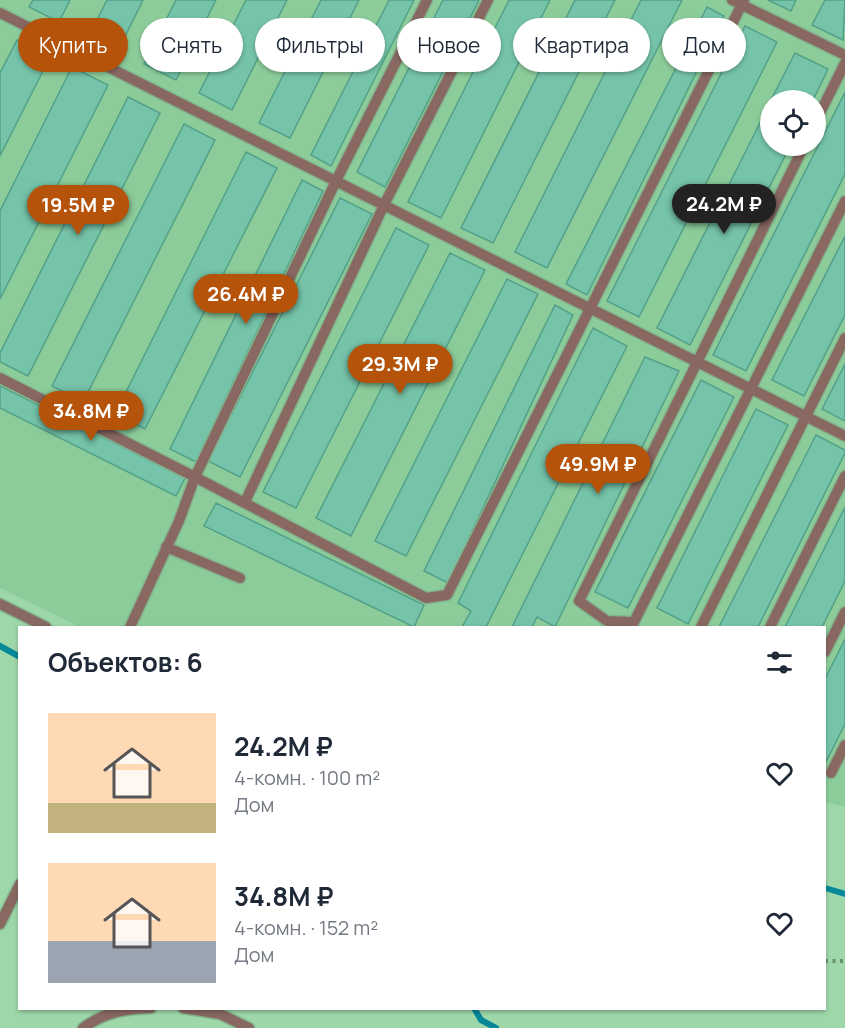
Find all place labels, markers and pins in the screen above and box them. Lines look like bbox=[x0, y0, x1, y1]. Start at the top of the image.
pin: 24.2M ₽ bbox=[669, 184, 779, 235]
pin: 19.5M ₽ bbox=[23, 185, 133, 236]
pin: 26.4M ₽ bbox=[191, 274, 301, 325]
pin: 29.3M ₽ bbox=[345, 344, 455, 395]
pin: 34.8M ₽ bbox=[36, 391, 146, 442]
pin: 49.9M ₽ bbox=[543, 444, 653, 495]

